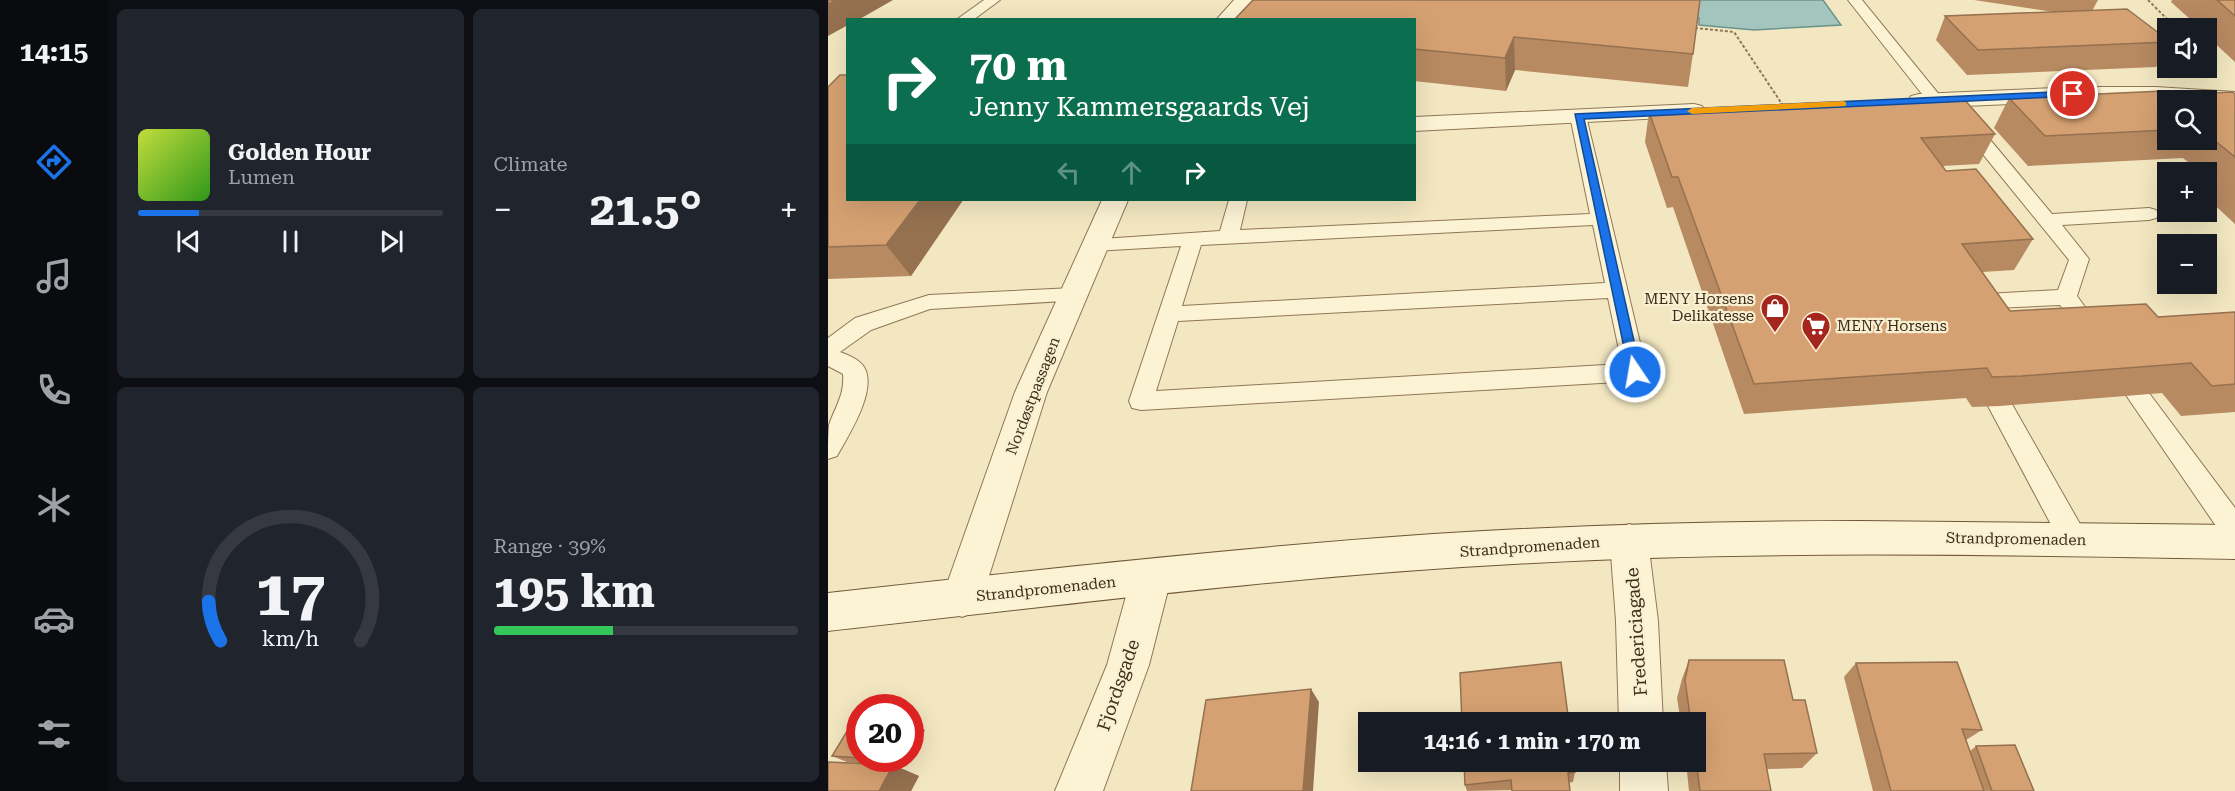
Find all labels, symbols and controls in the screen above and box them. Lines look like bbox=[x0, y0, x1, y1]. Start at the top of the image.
map controls bbox=[2157, 18, 2217, 294]
button: sound bbox=[2157, 18, 2217, 78]
text: 14:15 bbox=[20, 36, 88, 68]
text: 70 m bbox=[969, 41, 1067, 90]
icon: right bbox=[870, 42, 948, 120]
pin bbox=[2047, 68, 2098, 119]
icon: arrive bbox=[2056, 77, 2089, 110]
button: search bbox=[2157, 90, 2217, 150]
text: Jenny Kammersgaards Vej bbox=[969, 91, 1310, 123]
text: Golden Hour bbox=[228, 140, 371, 165]
icon: directions bbox=[33, 141, 75, 183]
text: Climate bbox=[494, 152, 568, 176]
icon: left bbox=[1052, 156, 1085, 189]
icon: ahead bbox=[1115, 156, 1148, 189]
icon: right bbox=[1178, 156, 1211, 189]
button: + bbox=[2157, 162, 2217, 222]
text: Lumen bbox=[228, 165, 295, 189]
text: 21.5° bbox=[590, 183, 702, 236]
text: − bbox=[494, 190, 512, 229]
text: + bbox=[780, 190, 798, 229]
icon: previous bbox=[172, 225, 205, 258]
icon: pause bbox=[274, 225, 307, 258]
icon: next bbox=[375, 225, 408, 258]
button: − bbox=[2157, 234, 2217, 294]
icon: music bbox=[33, 255, 75, 297]
place label: MENY Horsens Delikatesse bbox=[1644, 290, 1754, 325]
shop icon: MENY Horsens Delikatesse bbox=[1759, 292, 1791, 334]
supermarket icon: MENY Horsens bbox=[1800, 310, 1832, 352]
place label: MENY Horsens bbox=[1837, 317, 1947, 335]
street label: Nordøstpassagen bbox=[1002, 334, 1064, 457]
position arrow bbox=[1603, 340, 1667, 404]
icon: phone bbox=[33, 369, 75, 411]
icon: climate bbox=[33, 484, 75, 526]
street label: Strandpromenaden bbox=[1946, 529, 2087, 549]
street label: Strandpromenaden bbox=[1459, 533, 1601, 561]
text: Range · 39% bbox=[494, 534, 606, 558]
text: 17 bbox=[255, 557, 325, 630]
text: 195 km bbox=[494, 565, 655, 618]
street label: Fredericiagade bbox=[1621, 567, 1651, 697]
street label: Strandpromenaden bbox=[975, 573, 1117, 605]
icon: car bbox=[33, 598, 75, 640]
text: km/h bbox=[262, 627, 319, 652]
street label: Fjordsgade bbox=[1093, 636, 1144, 734]
speed limit sign: 20 bbox=[846, 694, 924, 772]
icon: filters bbox=[33, 713, 75, 755]
text: 14:16 · 1 min · 170 m bbox=[1423, 729, 1641, 754]

